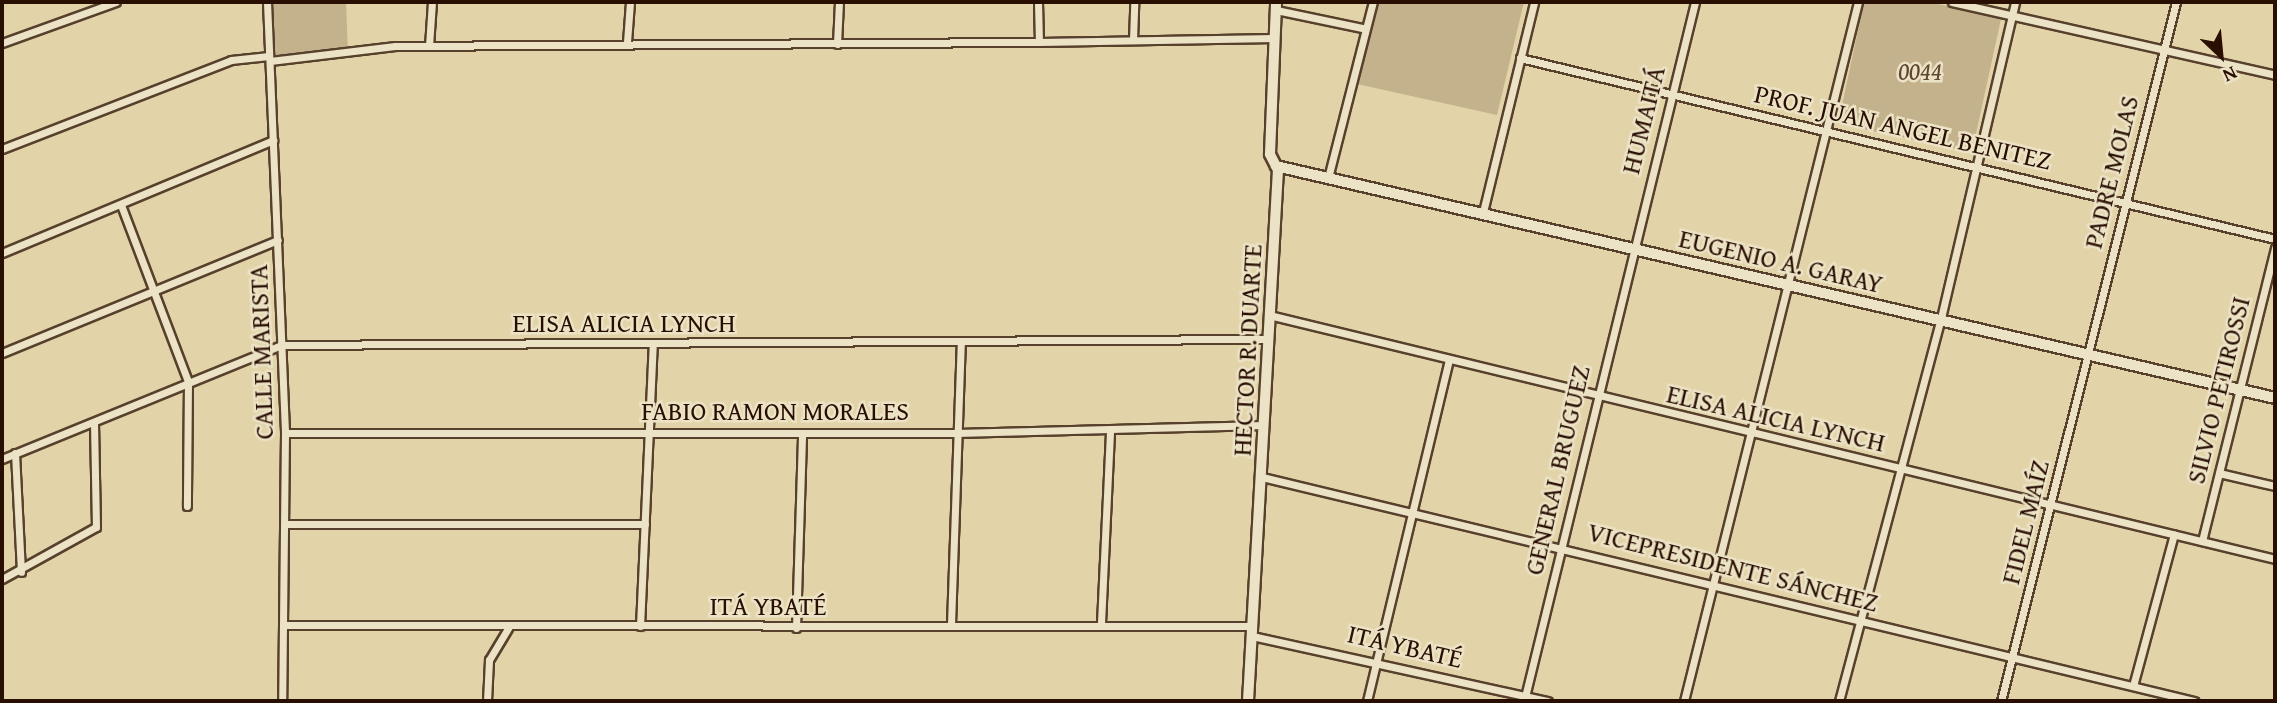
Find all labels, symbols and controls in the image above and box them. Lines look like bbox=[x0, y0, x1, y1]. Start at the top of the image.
north arrow bbox=[2186, 21, 2256, 91]
park label: 0044 bbox=[1898, 55, 1942, 87]
text: N bbox=[2218, 60, 2242, 90]
street label: HUMAITÁ bbox=[1615, 63, 1671, 177]
street label: PROF. JUAN ANGEL BENITEZ bbox=[1752, 78, 2054, 176]
street label: PADRE MOLAS bbox=[2077, 92, 2145, 252]
street label: EUGENIO A. GARAY bbox=[1676, 222, 1886, 300]
street label: HECTOR R. DUARTE bbox=[1226, 243, 1268, 457]
street label: CALLE MARISTA bbox=[242, 264, 280, 440]
street label: SILVIO PETIROSSI bbox=[2180, 293, 2256, 487]
street label: ELISA ALICIA LYNCH bbox=[513, 307, 735, 339]
street label: GENERAL BRUGUEZ bbox=[1518, 362, 1596, 578]
street label: ELISA ALICIA LYNCH bbox=[1664, 378, 1888, 458]
street label: FABIO RAMON MORALES bbox=[641, 395, 909, 427]
street label: FIDEL MAÍZ bbox=[1995, 457, 2055, 587]
street label: VICEPRESIDENTE SÁNCHEZ bbox=[1585, 516, 1881, 618]
street label: ITÁ YBATÉ bbox=[710, 590, 826, 622]
street label: ITÁ YBATÉ bbox=[1345, 618, 1465, 674]

